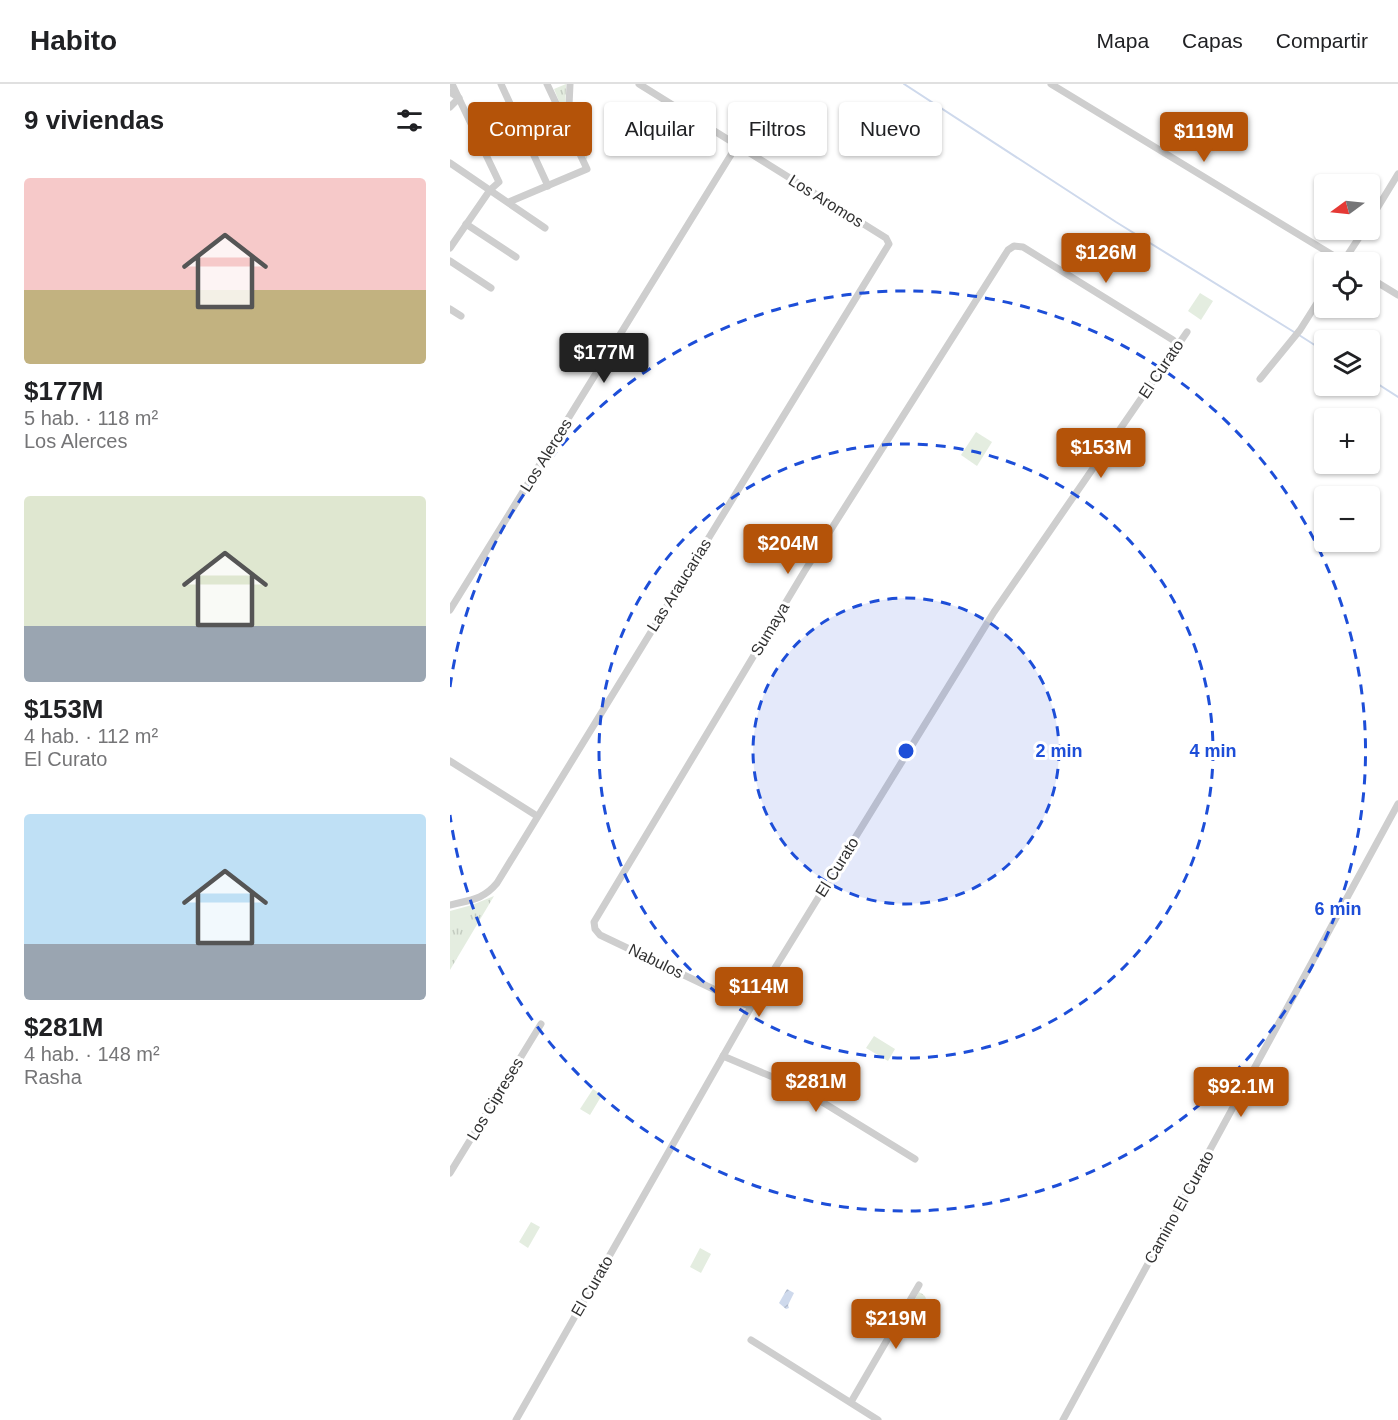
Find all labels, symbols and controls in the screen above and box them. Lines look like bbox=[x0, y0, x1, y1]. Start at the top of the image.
text: Habito bbox=[30, 25, 117, 56]
text: Mapa bbox=[1097, 29, 1149, 52]
text: Capas bbox=[1182, 29, 1243, 52]
text: Compartir bbox=[1276, 29, 1368, 52]
chip: Comprar bbox=[468, 102, 592, 156]
chip: Alquilar bbox=[604, 102, 716, 156]
chip: Filtros bbox=[728, 102, 827, 156]
chip: Nuevo bbox=[839, 102, 942, 156]
icon: filters bbox=[393, 104, 426, 137]
text: 9 viviendas bbox=[24, 105, 164, 135]
pin: $119M bbox=[1162, 112, 1246, 163]
text: $119M bbox=[1174, 120, 1234, 142]
street label: Los Aromos bbox=[786, 171, 866, 231]
north arrow bbox=[1314, 174, 1380, 240]
map controls bbox=[1314, 174, 1380, 552]
icon: home bbox=[171, 217, 279, 325]
pin: $126M bbox=[1064, 233, 1148, 284]
text: $126M bbox=[1075, 241, 1137, 263]
button: locate bbox=[1314, 252, 1380, 318]
button: layers bbox=[1314, 330, 1380, 396]
pin: $177M bbox=[562, 333, 646, 384]
street label: El Curato bbox=[1135, 337, 1187, 401]
text: $177M bbox=[573, 341, 635, 363]
text: $177M bbox=[24, 376, 104, 406]
text: 5 hab. · 118 m² bbox=[24, 407, 158, 429]
button: + bbox=[1314, 408, 1380, 474]
street label: Los Alerces bbox=[517, 415, 575, 495]
pin: $153M bbox=[1059, 428, 1143, 479]
text: Los Alerces bbox=[24, 430, 127, 452]
text: $153M bbox=[1070, 436, 1132, 458]
button: − bbox=[1314, 486, 1380, 552]
pin: $204M bbox=[746, 524, 830, 575]
text: $204M bbox=[757, 532, 819, 554]
icon: home bbox=[171, 535, 279, 643]
street label: Las Araucarias bbox=[644, 536, 714, 634]
street label: Sumaya bbox=[748, 599, 792, 659]
text: $153M bbox=[24, 694, 104, 724]
text: 4 hab. · 112 m² bbox=[24, 725, 158, 747]
centre of rings bbox=[896, 741, 916, 761]
text: 2 min bbox=[1035, 741, 1083, 761]
text: 4 min bbox=[1189, 741, 1237, 761]
text: El Curato bbox=[24, 748, 107, 770]
street label: El Curato bbox=[812, 834, 862, 900]
icon: home bbox=[171, 853, 279, 961]
text: 6 min bbox=[1314, 899, 1362, 919]
street label: Nabulos bbox=[626, 940, 686, 982]
pin: $114M bbox=[717, 967, 801, 1018]
text: $114M bbox=[729, 975, 789, 997]
text: $281M bbox=[24, 1012, 104, 1042]
text: 4 hab. · 148 m² bbox=[24, 1043, 160, 1065]
street label: Los Cipreses bbox=[464, 1055, 526, 1143]
pin: $281M bbox=[774, 1062, 858, 1113]
text: Rasha bbox=[24, 1066, 82, 1088]
pin: $92.1M bbox=[1192, 1067, 1290, 1118]
text: $281M bbox=[785, 1070, 847, 1092]
text: $92.1M bbox=[1208, 1075, 1274, 1097]
street label: Camino El Curato bbox=[1141, 1148, 1217, 1266]
street label: El Curato bbox=[568, 1253, 616, 1319]
pin: $219M bbox=[854, 1299, 938, 1350]
text: $219M bbox=[865, 1307, 927, 1329]

